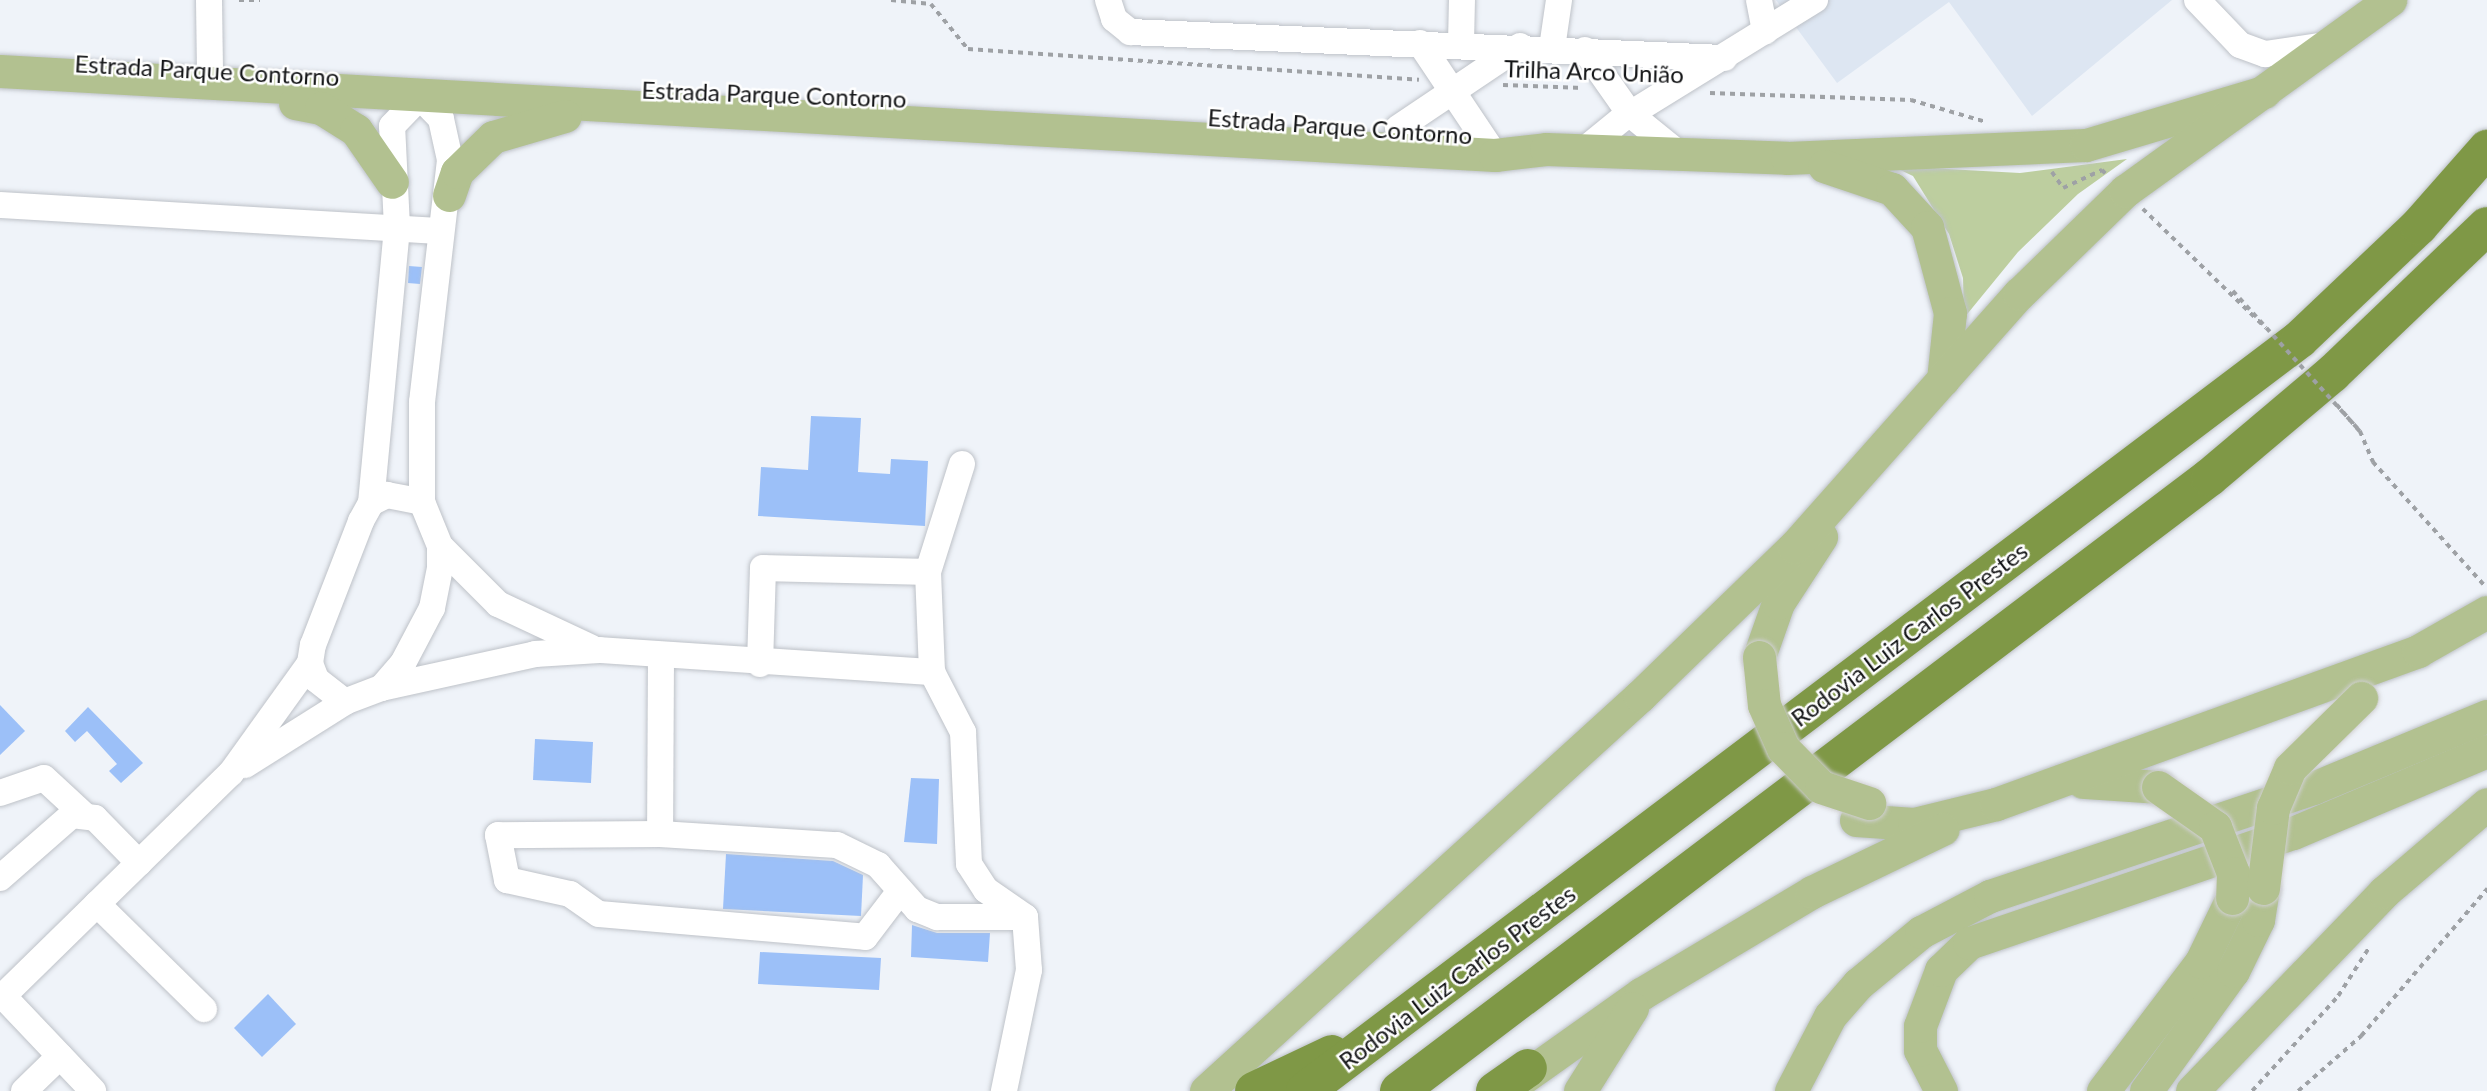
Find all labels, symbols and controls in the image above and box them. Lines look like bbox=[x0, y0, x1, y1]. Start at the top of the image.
street label: Estrada Parque Contorno bbox=[74, 49, 340, 91]
street label: Trilha Arco União bbox=[1503, 53, 1685, 89]
street label: Estrada Parque Contorno bbox=[641, 75, 907, 113]
street label: Estrada Parque Contorno bbox=[1207, 102, 1473, 150]
street label: Rodovia Luiz Carlos Prestes bbox=[1785, 536, 2033, 732]
street label: Rodovia Luiz Carlos Prestes bbox=[1333, 879, 1581, 1075]

